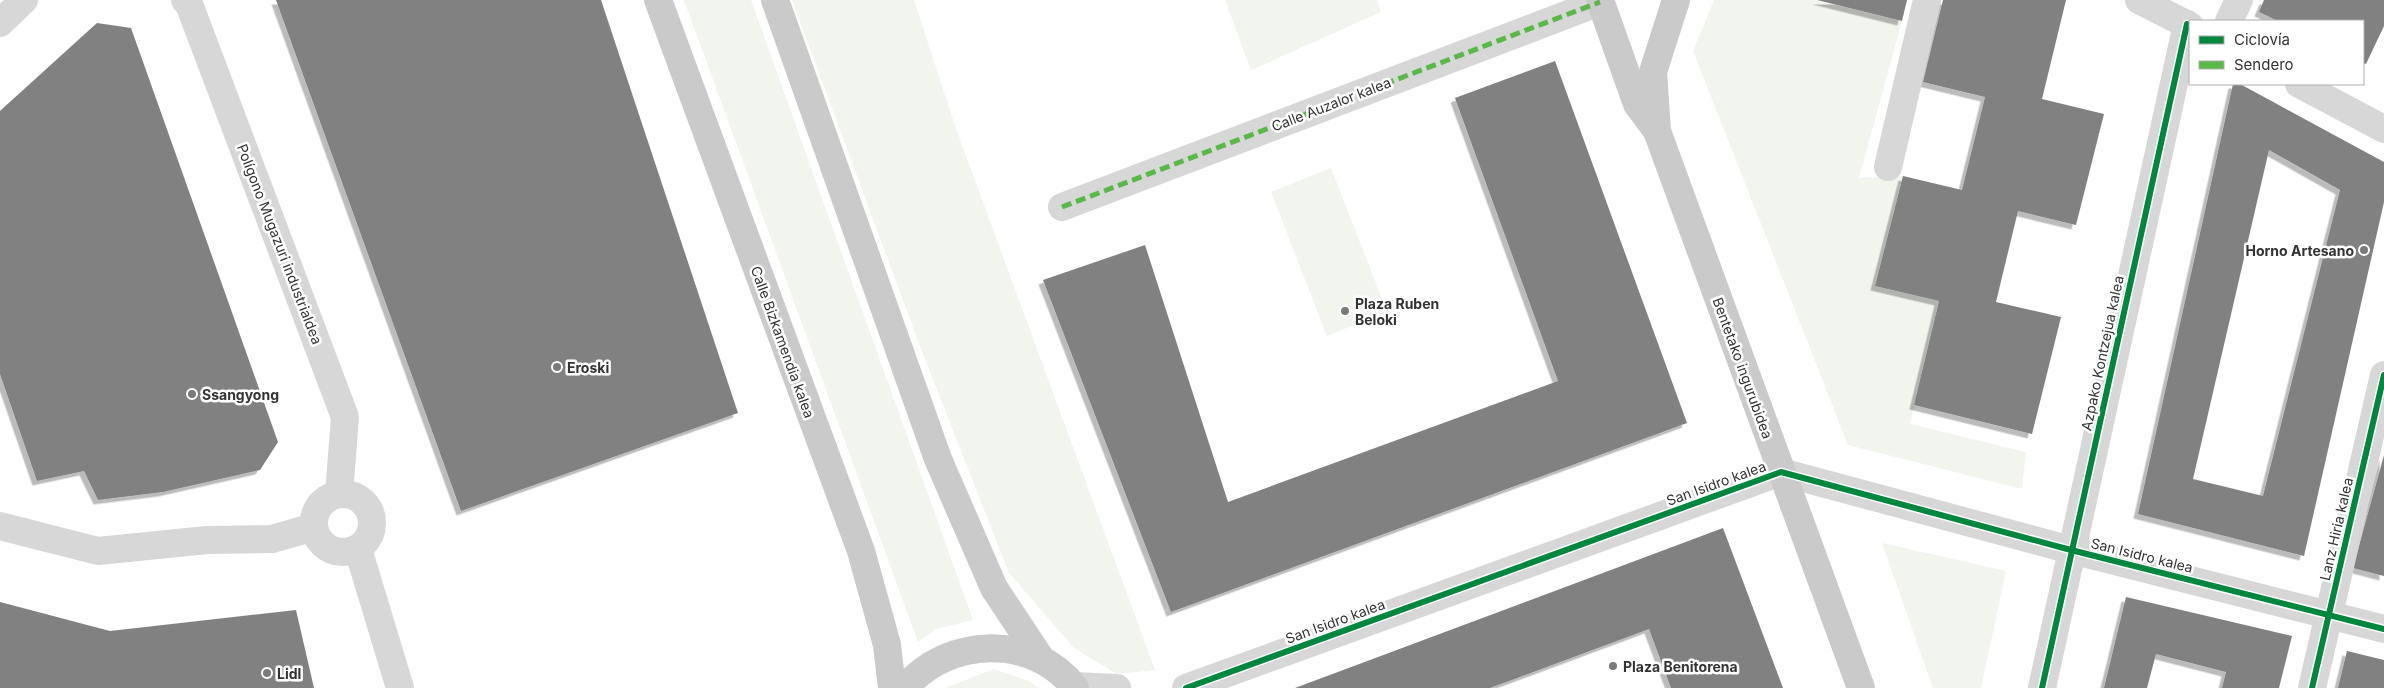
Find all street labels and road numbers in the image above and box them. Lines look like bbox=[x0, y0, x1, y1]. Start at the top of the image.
street label: Calle Auzalor kalea bbox=[1269, 73, 1393, 135]
street label: Polígono Mugazuri industrialdea bbox=[234, 141, 326, 347]
street label: Calle Bizkamendia kalea bbox=[748, 264, 818, 420]
street label: Azpako Kontzejua kalea bbox=[2077, 274, 2127, 432]
street label: Bentetako ingurubidea bbox=[1710, 295, 1776, 441]
street label: San Isidro kalea bbox=[1664, 457, 1768, 509]
street label: Lanz Hiria kalea bbox=[2316, 476, 2356, 582]
street label: San Isidro kalea bbox=[2089, 534, 2195, 576]
street label: San Isidro kalea bbox=[1283, 595, 1387, 647]

